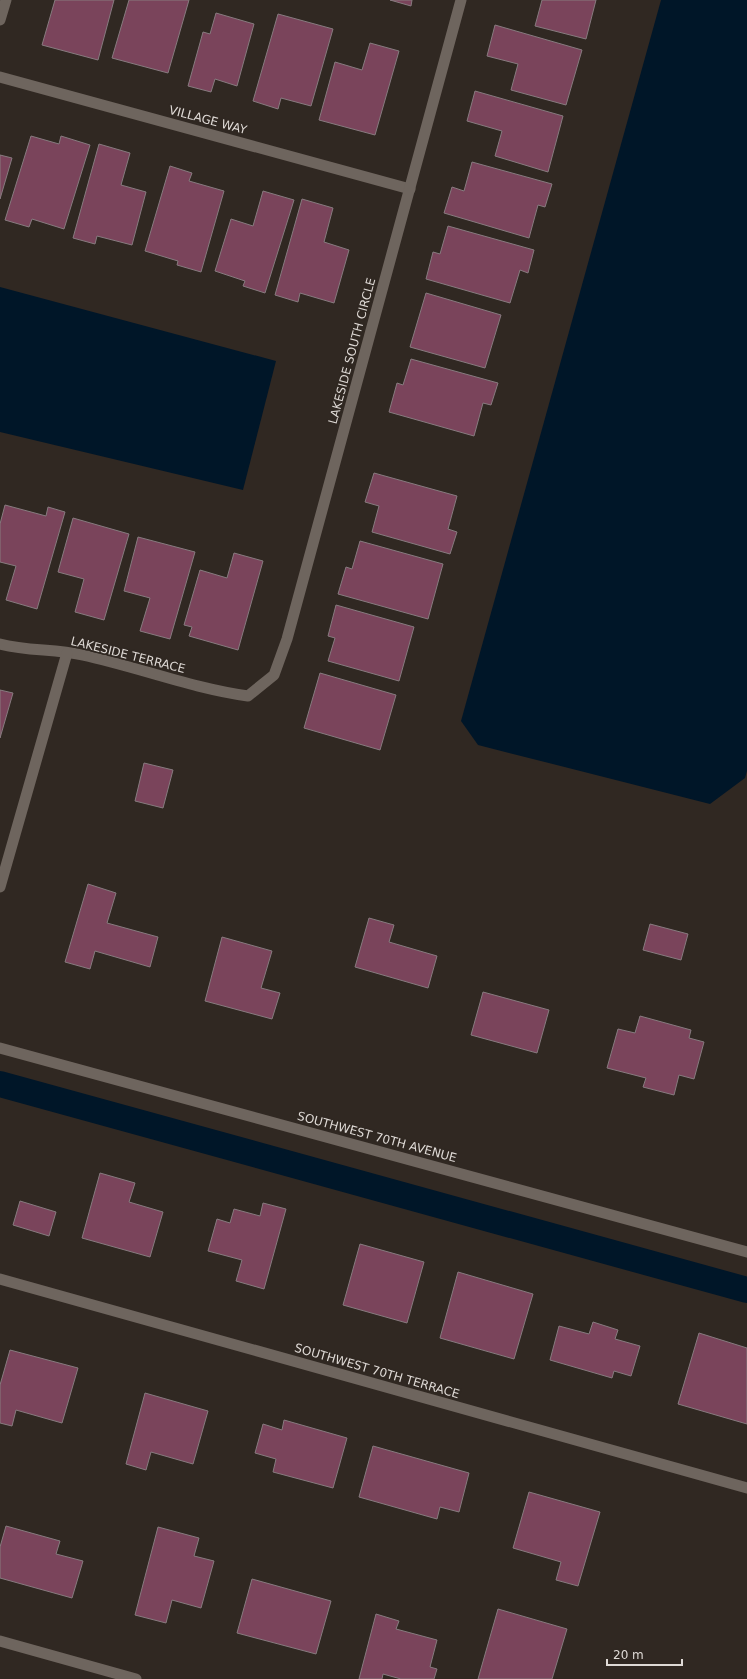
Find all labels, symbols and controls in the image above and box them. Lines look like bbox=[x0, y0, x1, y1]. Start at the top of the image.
street label: VILLAGE WAY bbox=[168, 103, 249, 137]
street label: LAKESIDE SOUTH CIRCLE bbox=[326, 276, 378, 426]
street label: LAKESIDE TERRACE bbox=[69, 634, 187, 676]
street label: SOUTHWEST 70TH AVENUE bbox=[296, 1109, 458, 1165]
street label: SOUTHWEST 70TH TERRACE bbox=[293, 1341, 461, 1401]
scale bar bbox=[607, 1641, 682, 1667]
text: 20 m bbox=[613, 1648, 644, 1662]

